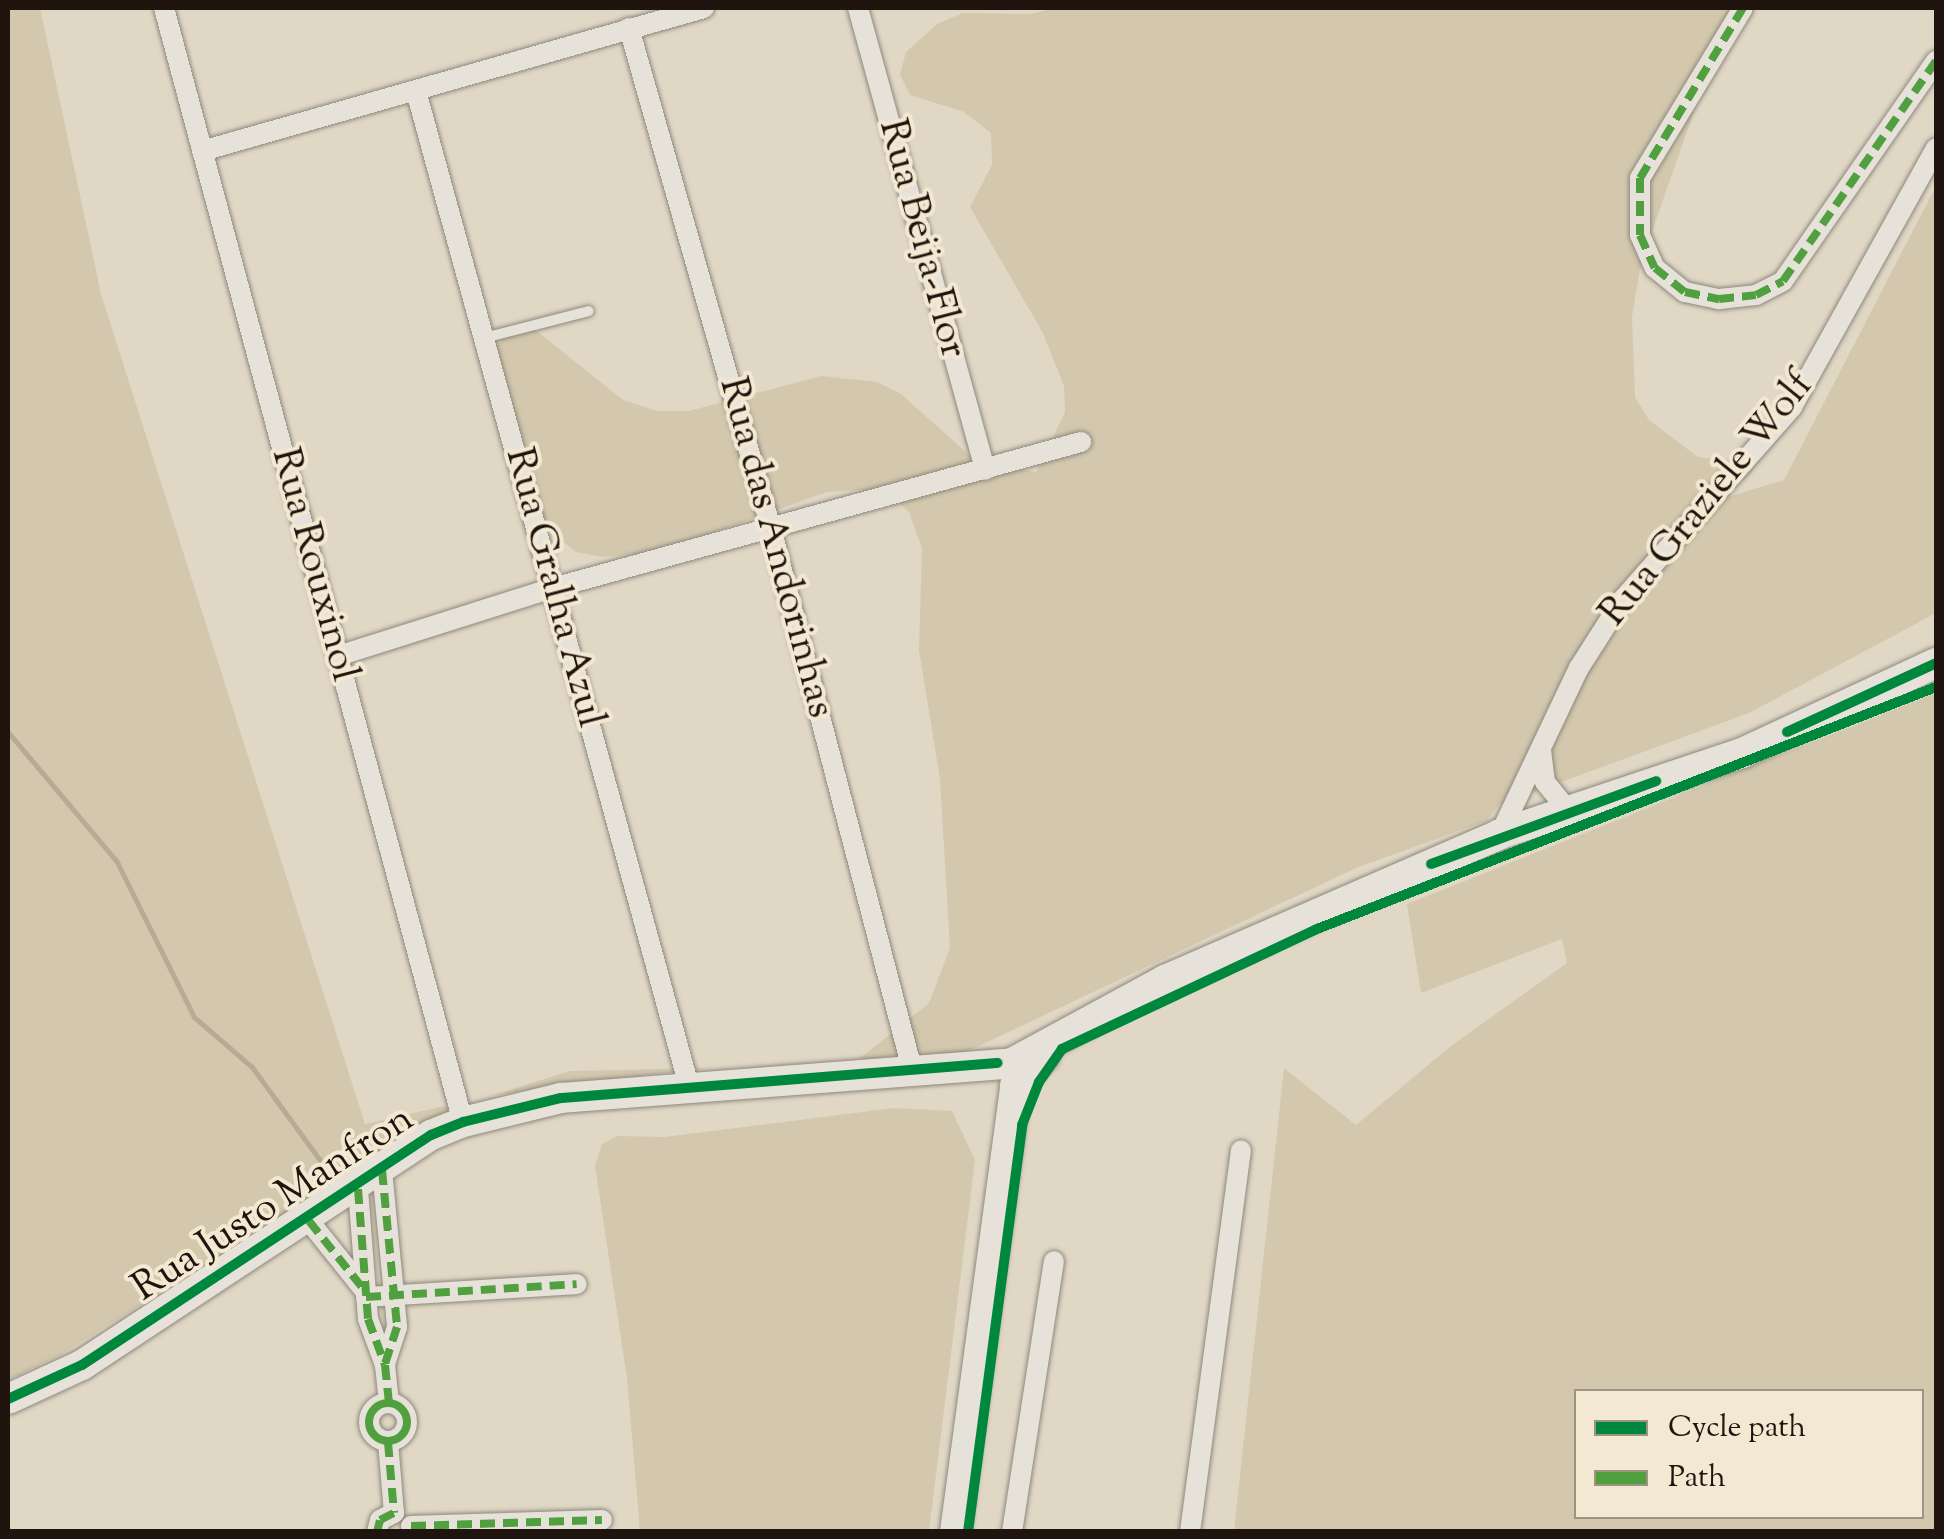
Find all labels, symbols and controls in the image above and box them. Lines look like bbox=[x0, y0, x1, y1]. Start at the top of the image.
street label: Rua Beija-Flor bbox=[866, 114, 976, 364]
street label: Rua Graziele Wolf bbox=[1591, 363, 1825, 637]
street label: Rua das Andorinhas bbox=[706, 373, 844, 723]
street label: Rua Rouxinol bbox=[259, 443, 367, 687]
street label: Rua Gralha Azul bbox=[493, 443, 613, 733]
street label: Rua Justo Manfron bbox=[125, 1096, 423, 1314]
legend bbox=[1574, 1389, 1924, 1519]
text: Cycle path bbox=[1668, 1407, 1806, 1450]
text: Path bbox=[1668, 1457, 1726, 1500]

